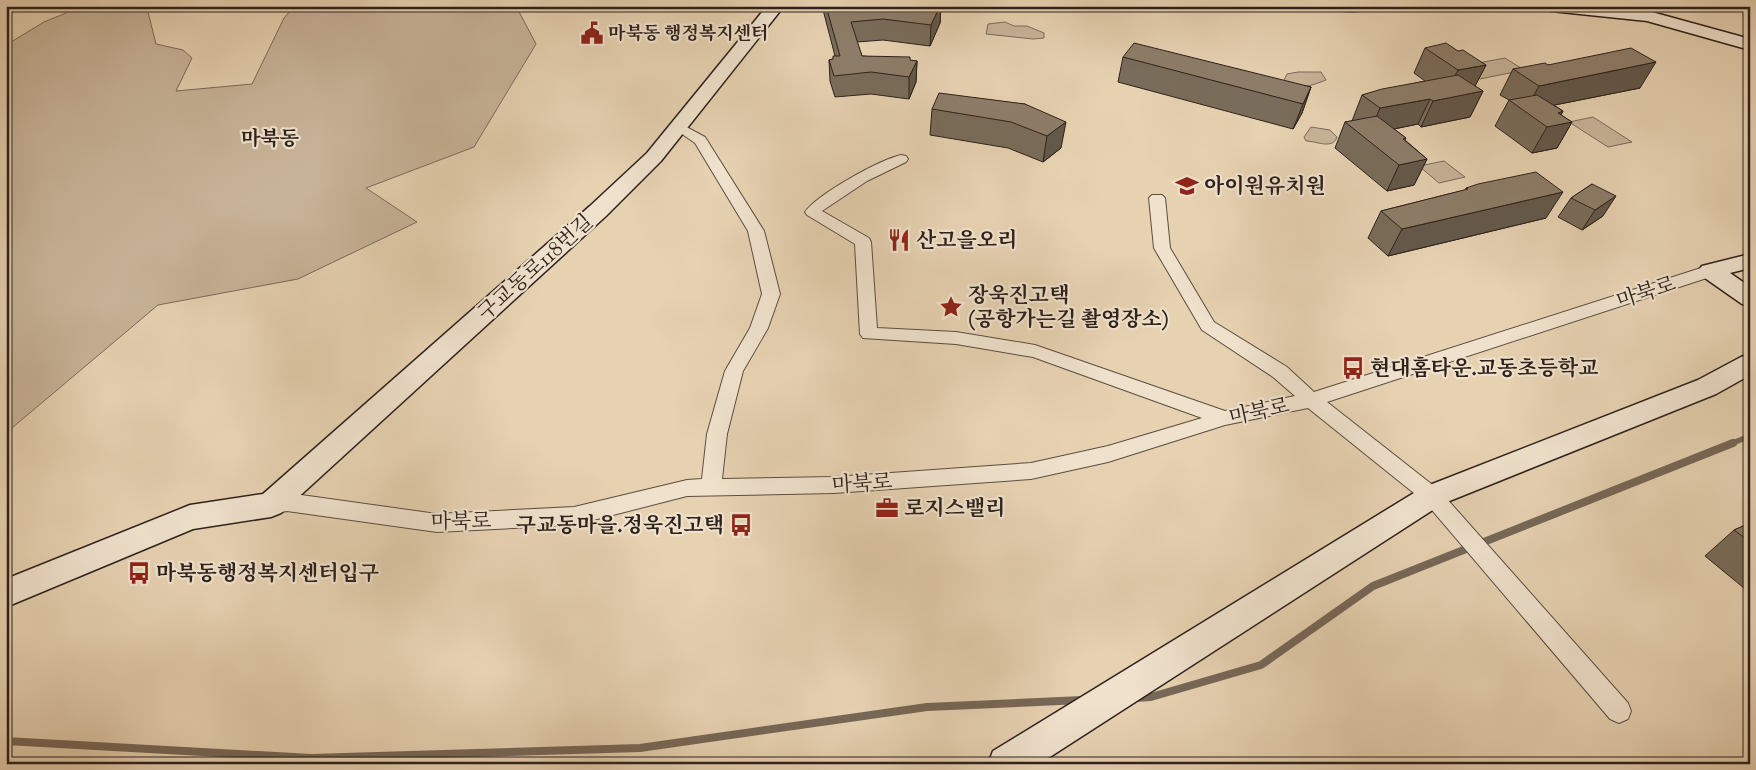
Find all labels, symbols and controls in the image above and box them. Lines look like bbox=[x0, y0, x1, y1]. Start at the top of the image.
public building icon: 마북동 행정복지센터 bbox=[579, 20, 605, 46]
place label: 마북동 행정복지센터 bbox=[608, 22, 768, 48]
district label: 마북동 bbox=[241, 126, 300, 155]
school or university icon: 아이원유치원 bbox=[1174, 173, 1200, 199]
place label: 아이원유치원 bbox=[1204, 173, 1326, 203]
street label: 구교동로118번길 bbox=[472, 208, 601, 329]
restaurant icon: 산고을오리 bbox=[886, 227, 912, 253]
place label: 산고을오리 bbox=[916, 227, 1017, 257]
street label: 마북로 bbox=[1613, 270, 1680, 318]
place label: 장욱진고택 (공항가는길 촬영장소) bbox=[968, 282, 1169, 336]
place icon: 장욱진고택 (공항가는길 촬영장소) bbox=[938, 294, 964, 320]
bus stop icon: 현대홈타운.교동초등학교 bbox=[1340, 355, 1366, 381]
place label: 현대홈타운.교동초등학교 bbox=[1370, 355, 1598, 385]
street label: 마북로 bbox=[1227, 392, 1292, 434]
street label: 마북로 bbox=[831, 468, 894, 502]
office icon: 로지스밸리 bbox=[874, 495, 900, 521]
place label: 로지스밸리 bbox=[904, 495, 1005, 525]
street label: 마북로 bbox=[430, 507, 492, 539]
place label: 구교동마을.정욱진고택 bbox=[516, 512, 724, 542]
bus stop icon: 구교동마을.정욱진고택 bbox=[728, 512, 754, 538]
bus stop icon: 마북동행정복지센터입구 bbox=[126, 560, 152, 586]
place label: 마북동행정복지센터입구 bbox=[156, 560, 379, 590]

